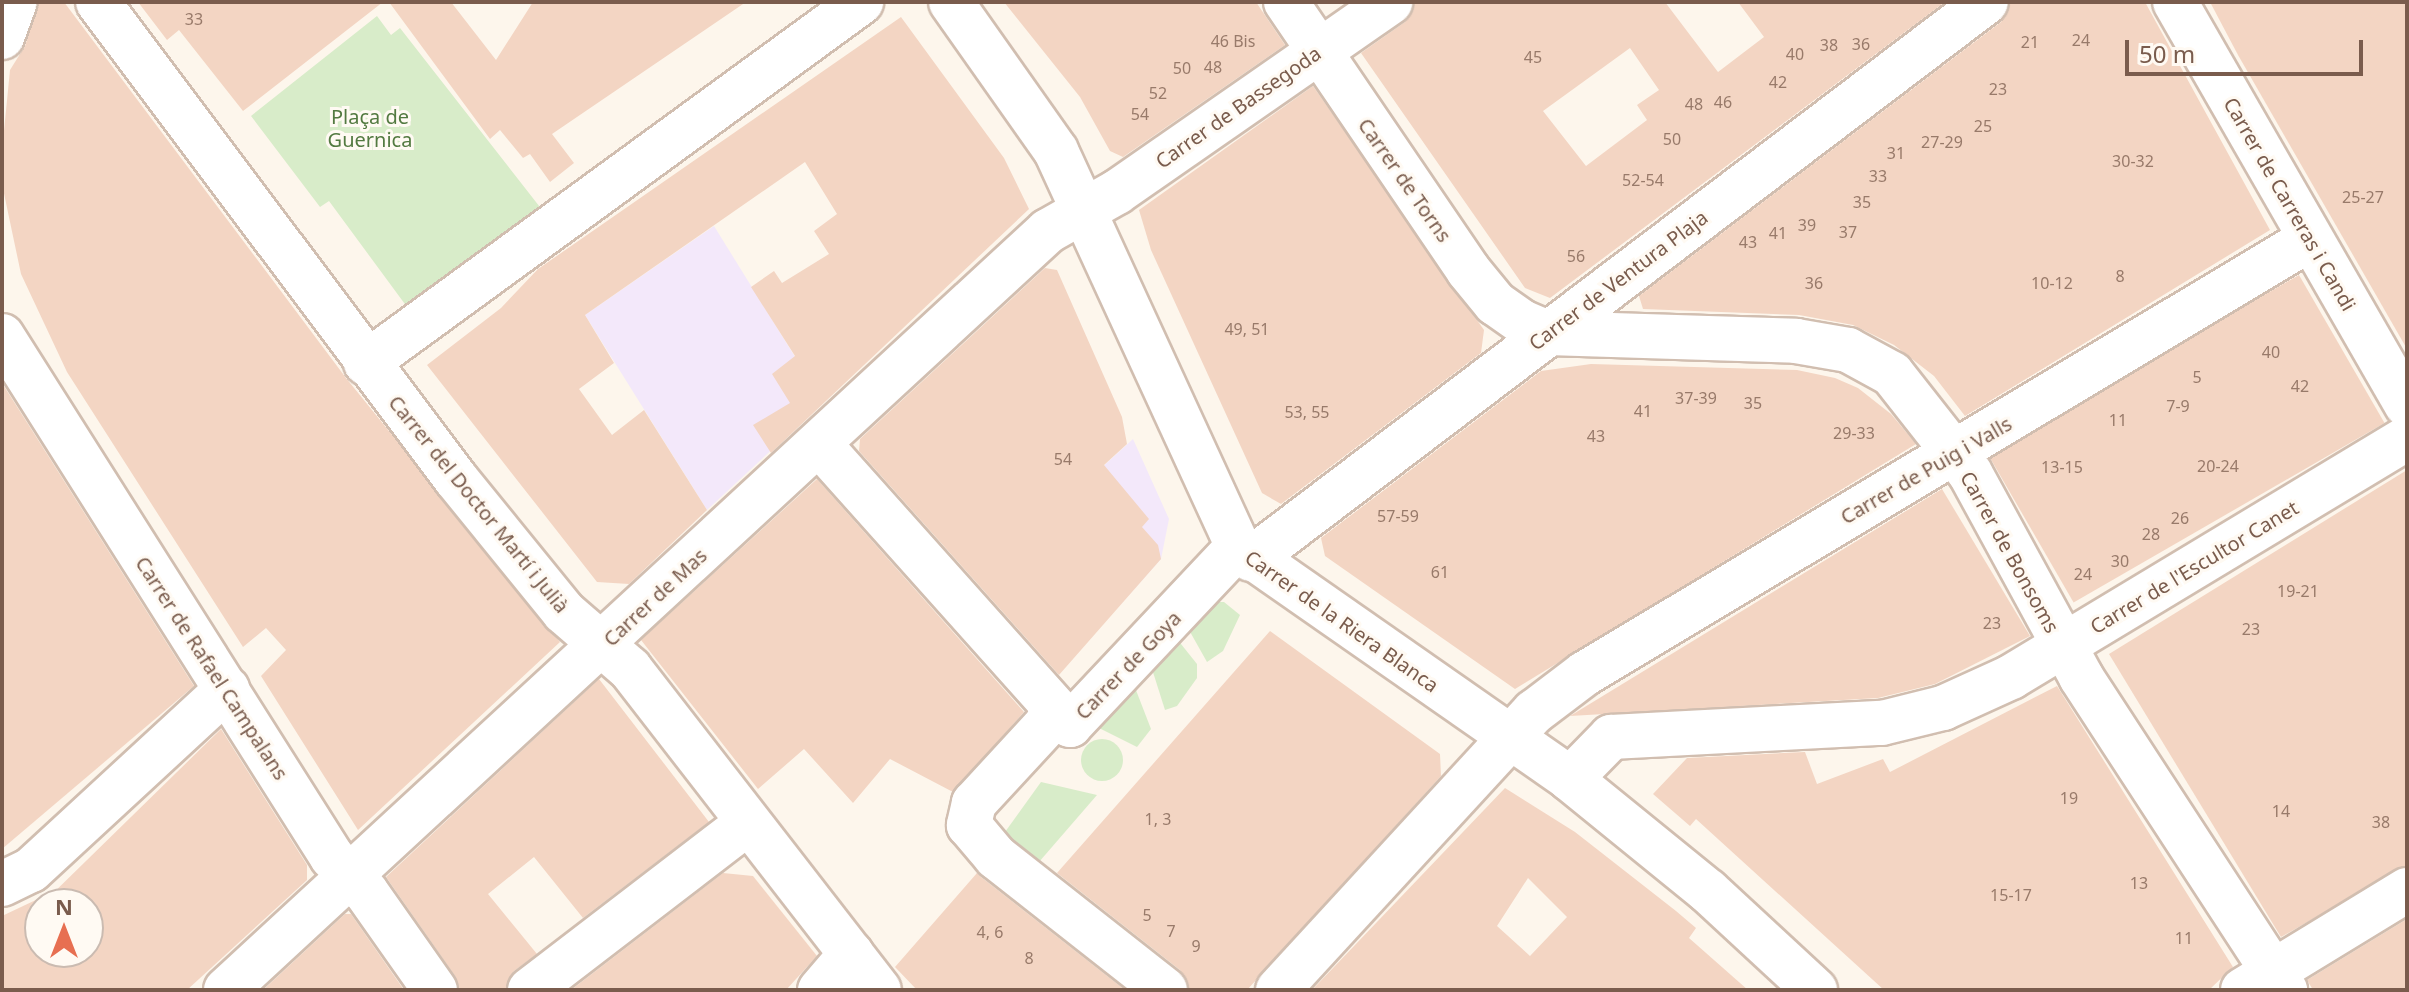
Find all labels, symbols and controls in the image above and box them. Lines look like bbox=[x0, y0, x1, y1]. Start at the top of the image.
house number: 33 bbox=[185, 9, 203, 29]
scale bar bbox=[2129, 24, 2367, 74]
house number: 24 bbox=[2072, 30, 2090, 50]
house number: 46 Bis bbox=[1211, 31, 1255, 51]
house number: 21 bbox=[2021, 32, 2039, 52]
house number: 36 bbox=[1852, 34, 1870, 54]
house number: 38 bbox=[1820, 35, 1838, 55]
text: 50 m bbox=[2139, 37, 2195, 70]
street label: Carrer de Bassegoda bbox=[1151, 41, 1325, 173]
house number: 40 bbox=[1786, 44, 1804, 64]
house number: 45 bbox=[1524, 47, 1542, 67]
house number: 48 bbox=[1204, 57, 1222, 77]
house number: 50 bbox=[1173, 58, 1191, 78]
house number: 42 bbox=[1769, 72, 1787, 92]
house number: 23 bbox=[1989, 79, 2007, 99]
house number: 52 bbox=[1149, 83, 1167, 103]
house number: 46 bbox=[1714, 92, 1732, 112]
street label: Carrer de Carreras i Candi bbox=[2219, 93, 2361, 315]
house number: 48 bbox=[1685, 94, 1703, 114]
house number: 54 bbox=[1131, 104, 1149, 124]
park label: Plaça de Guernica bbox=[328, 105, 412, 152]
street label: Carrer de Torns bbox=[1353, 114, 1457, 246]
house number: 25 bbox=[1974, 116, 1992, 136]
house number: 50 bbox=[1663, 129, 1681, 149]
house number: 27-29 bbox=[1921, 132, 1963, 152]
house number: 31 bbox=[1887, 143, 1905, 163]
house number: 30-32 bbox=[2112, 151, 2154, 171]
house number: 33 bbox=[1869, 166, 1887, 186]
house number: 52-54 bbox=[1622, 170, 1664, 190]
house number: 25-27 bbox=[2342, 187, 2384, 207]
house number: 35 bbox=[1853, 192, 1871, 212]
street label: Carrer de Ventura Plaja bbox=[1524, 205, 1712, 355]
house number: 39 bbox=[1798, 215, 1816, 235]
house number: 37 bbox=[1839, 222, 1857, 242]
house number: 41 bbox=[1769, 223, 1787, 243]
house number: 43 bbox=[1739, 232, 1757, 252]
house number: 56 bbox=[1567, 246, 1585, 266]
house number: 8 bbox=[2115, 266, 2125, 286]
house number: 36 bbox=[1805, 273, 1823, 293]
house number: 10-12 bbox=[2031, 273, 2073, 293]
house number: 49, 51 bbox=[1224, 319, 1270, 339]
house number: 40 bbox=[2262, 342, 2280, 362]
house number: 5 bbox=[2192, 367, 2202, 387]
house number: 42 bbox=[2291, 376, 2309, 396]
house number: 37-39 bbox=[1675, 388, 1717, 408]
street label: Carrer del Doctor Martí i Julià bbox=[384, 390, 574, 618]
house number: 35 bbox=[1744, 393, 1762, 413]
house number: 7-9 bbox=[2166, 396, 2190, 416]
house number: 41 bbox=[1634, 401, 1652, 421]
house number: 53, 55 bbox=[1284, 402, 1330, 422]
house number: 11 bbox=[2109, 410, 2127, 430]
street label: Carrer de Puig i Valls bbox=[1836, 411, 2016, 529]
house number: 29-33 bbox=[1833, 423, 1875, 443]
house number: 43 bbox=[1587, 426, 1605, 446]
house number: 54 bbox=[1054, 449, 1072, 469]
house number: 20-24 bbox=[2197, 456, 2239, 476]
house number: 13-15 bbox=[2041, 457, 2083, 477]
street label: Carrer de Bonsoms bbox=[1956, 467, 2064, 637]
street label: Carrer de l'Escultor Canet bbox=[2086, 495, 2302, 639]
house number: 57-59 bbox=[1377, 506, 1419, 526]
house number: 26 bbox=[2171, 508, 2189, 528]
house number: 28 bbox=[2142, 524, 2160, 544]
street label: Carrer de Mas bbox=[598, 543, 712, 651]
street label: Carrer de la Riera Blanca bbox=[1241, 545, 1443, 697]
house number: 30 bbox=[2111, 551, 2129, 571]
street label: Carrer de Rafael Campalans bbox=[131, 552, 293, 784]
house number: 61 bbox=[1431, 562, 1449, 582]
house number: 24 bbox=[2074, 564, 2092, 584]
house number: 19-21 bbox=[2277, 581, 2319, 601]
street label: Carrer de Goya bbox=[1070, 606, 1186, 724]
house number: 23 bbox=[1983, 613, 2001, 633]
house number: 23 bbox=[2242, 619, 2260, 639]
house number: 19 bbox=[2060, 788, 2078, 808]
house number: 14 bbox=[2272, 801, 2290, 821]
house number: 1, 3 bbox=[1145, 809, 1171, 829]
house number: 38 bbox=[2372, 812, 2390, 832]
house number: 13 bbox=[2130, 873, 2148, 893]
house number: 15-17 bbox=[1990, 885, 2032, 905]
north arrow bbox=[24, 888, 104, 968]
text: N bbox=[55, 891, 73, 921]
house number: 5 bbox=[1142, 905, 1152, 925]
house number: 7 bbox=[1166, 921, 1176, 941]
house number: 4, 6 bbox=[977, 922, 1003, 942]
house number: 11 bbox=[2175, 928, 2193, 948]
house number: 9 bbox=[1191, 936, 1201, 956]
house number: 8 bbox=[1024, 948, 1034, 968]

